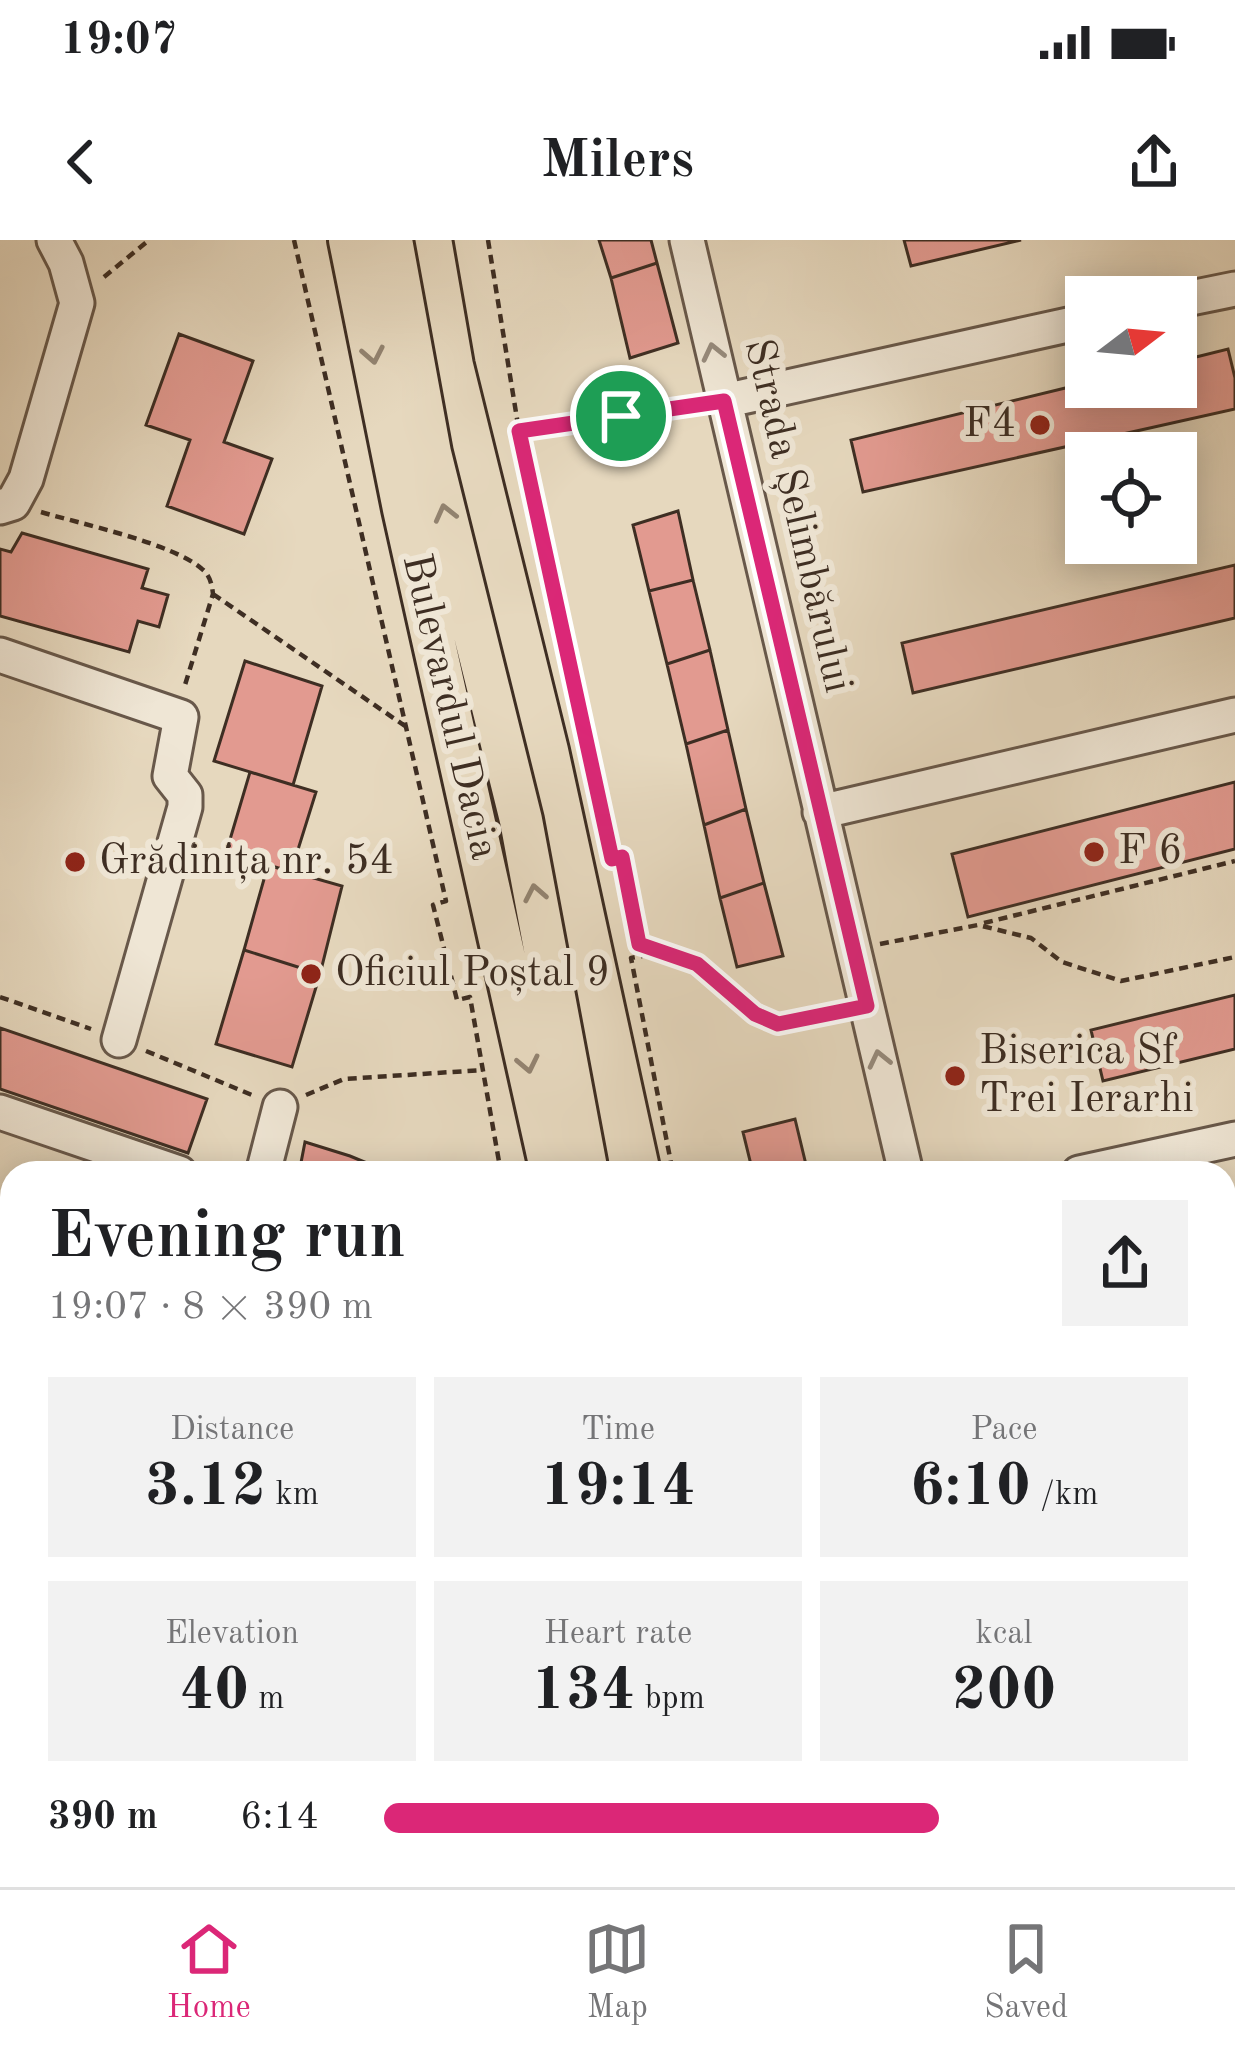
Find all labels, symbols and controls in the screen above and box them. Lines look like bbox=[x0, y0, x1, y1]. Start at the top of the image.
text: 19:07 bbox=[60, 19, 177, 64]
icon: back bbox=[48, 129, 114, 195]
icon: share bbox=[1121, 129, 1187, 195]
text: Milers bbox=[541, 135, 694, 189]
north arrow bbox=[1065, 276, 1197, 408]
map controls bbox=[1065, 276, 1197, 564]
street label: Strada Șelimbărului bbox=[736, 335, 858, 697]
one-way arrow bbox=[702, 343, 727, 363]
one-way arrow bbox=[359, 344, 385, 364]
pin bbox=[570, 365, 672, 467]
icon: arrive bbox=[588, 383, 654, 449]
place label: F4 bbox=[963, 404, 1016, 446]
marker: F4 bbox=[1027, 412, 1053, 438]
button: locate bbox=[1065, 432, 1197, 564]
one-way arrow bbox=[434, 504, 459, 524]
street label: Bulevardul Dacia bbox=[393, 550, 505, 864]
place label: F 6 bbox=[1118, 831, 1183, 873]
marker: F 6 bbox=[1081, 839, 1107, 865]
place label: Grădinița nr. 54 bbox=[99, 841, 394, 884]
marker: Grădinița nr. 54 bbox=[62, 849, 88, 875]
one-way arrow bbox=[523, 883, 548, 903]
place label: Oficiul Poștal 9 bbox=[335, 953, 610, 996]
marker: Oficiul Poștal 9 bbox=[298, 961, 324, 987]
place label: Biserica Sf Trei Ierarhi bbox=[979, 1031, 1194, 1121]
one-way arrow bbox=[868, 1050, 893, 1070]
one-way arrow bbox=[515, 1054, 540, 1074]
marker: Biserica Sf Trei Ierarhi bbox=[942, 1063, 968, 1089]
button: share bbox=[1062, 1200, 1188, 1326]
text: Evening run bbox=[48, 1206, 406, 1272]
text: 19:07 · 8 × 390 m bbox=[48, 1288, 373, 1327]
text: Distance bbox=[170, 1414, 294, 1447]
text: Time bbox=[581, 1414, 655, 1447]
text: Pace bbox=[971, 1414, 1037, 1447]
text: 3.12 bbox=[145, 1458, 266, 1518]
text: 19:14 bbox=[540, 1458, 696, 1518]
text: 6:10 bbox=[910, 1458, 1031, 1518]
text: km bbox=[266, 1479, 319, 1512]
text: /km bbox=[1031, 1479, 1098, 1512]
text: Elevation bbox=[165, 1618, 299, 1651]
text: Heart rate bbox=[544, 1618, 692, 1651]
text: kcal bbox=[976, 1618, 1032, 1651]
text: 40 bbox=[179, 1662, 249, 1722]
text: 134 bbox=[531, 1662, 635, 1722]
text: 200 bbox=[952, 1662, 1056, 1722]
text: m bbox=[249, 1683, 285, 1716]
text: bpm bbox=[635, 1683, 705, 1716]
text: 390 m bbox=[48, 1798, 158, 1837]
text: 6:14 bbox=[240, 1798, 319, 1837]
tab: Home bbox=[167, 1916, 251, 2029]
tab: Map bbox=[584, 1916, 650, 2029]
tab: Saved bbox=[984, 1916, 1068, 2029]

